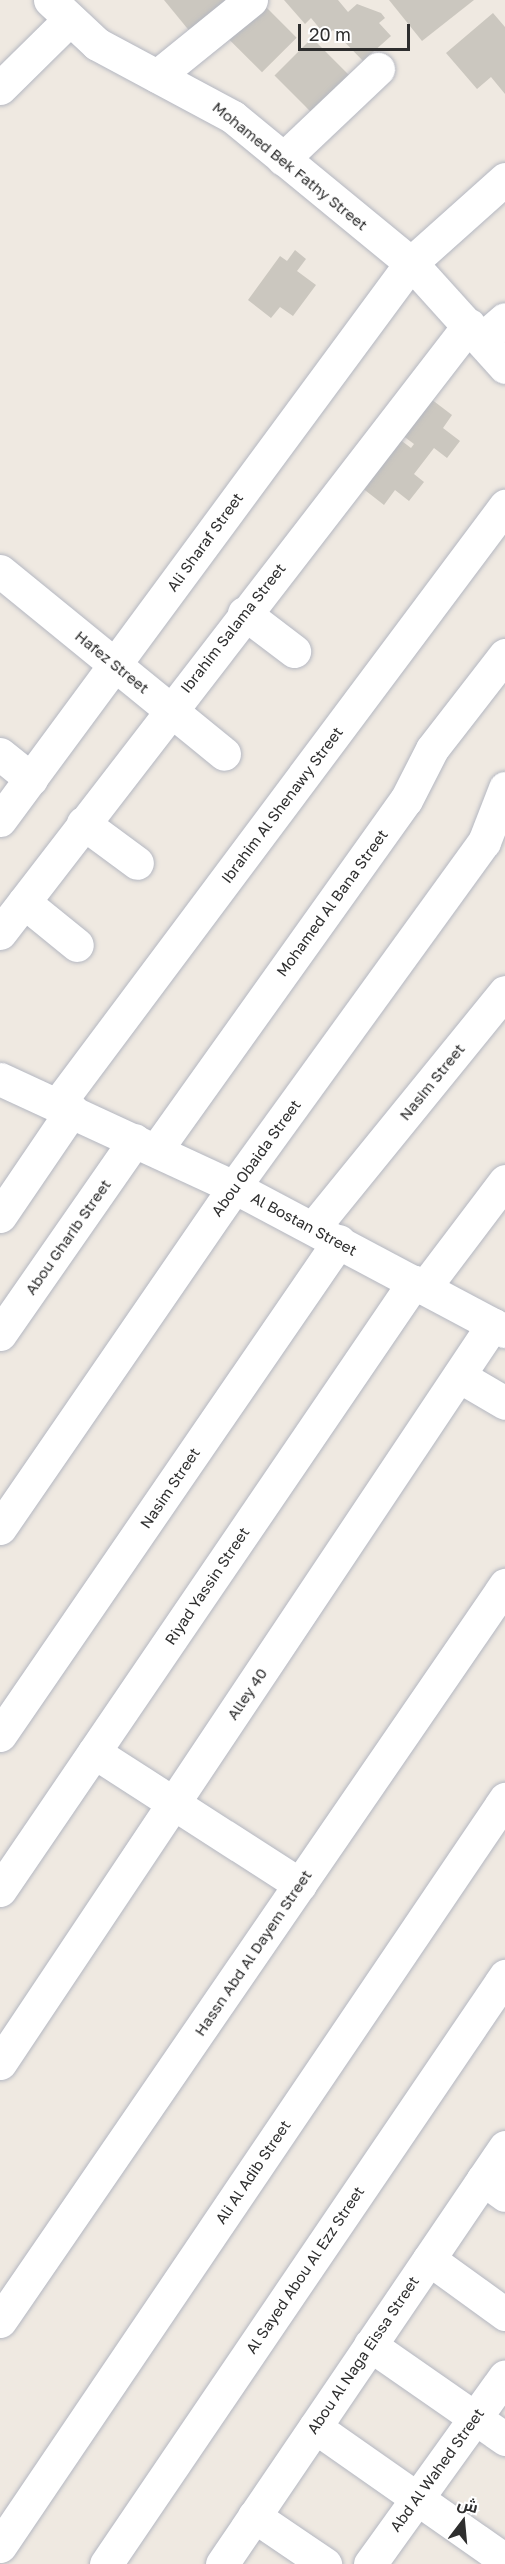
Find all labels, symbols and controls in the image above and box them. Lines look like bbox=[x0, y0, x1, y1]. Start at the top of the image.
scale bar bbox=[301, 12, 414, 50]
text: 20 m bbox=[309, 23, 351, 45]
street label: Mohamed Bek Fathy Street bbox=[209, 98, 371, 234]
street label: Ali Sharaf Street bbox=[163, 489, 247, 595]
street label: Ibrahim Salama Street bbox=[177, 560, 289, 696]
street label: Hafez Street bbox=[71, 627, 153, 697]
street label: Ibrahim Al Shenawy Street bbox=[217, 723, 347, 887]
street label: Mohamed Al Bana Street bbox=[273, 826, 391, 980]
street label: Nasim Street bbox=[396, 1040, 468, 1124]
street label: Abou Obaida Street bbox=[208, 1096, 304, 1220]
street label: Abou Gharib Street bbox=[21, 1176, 115, 1298]
street label: Al Bostan Street bbox=[248, 1189, 360, 1259]
street label: Nasim Street bbox=[136, 1444, 204, 1532]
street label: Riyad Yassin Street bbox=[161, 1524, 253, 1648]
street label: Alley 40 bbox=[223, 1665, 271, 1723]
street label: Hassn Abd Al Dayem Street bbox=[191, 1867, 315, 2039]
street label: Ali Al Adib Street bbox=[212, 2117, 294, 2227]
street label: Al Sayed Abou Al Ezz Street bbox=[242, 2183, 368, 2357]
street label: Abou Al Naga Eissa Street bbox=[303, 2273, 423, 2437]
street label: Abd Al Wahed Street bbox=[386, 2405, 488, 2535]
north arrow bbox=[433, 2492, 493, 2552]
text: ش bbox=[455, 2492, 481, 2517]

